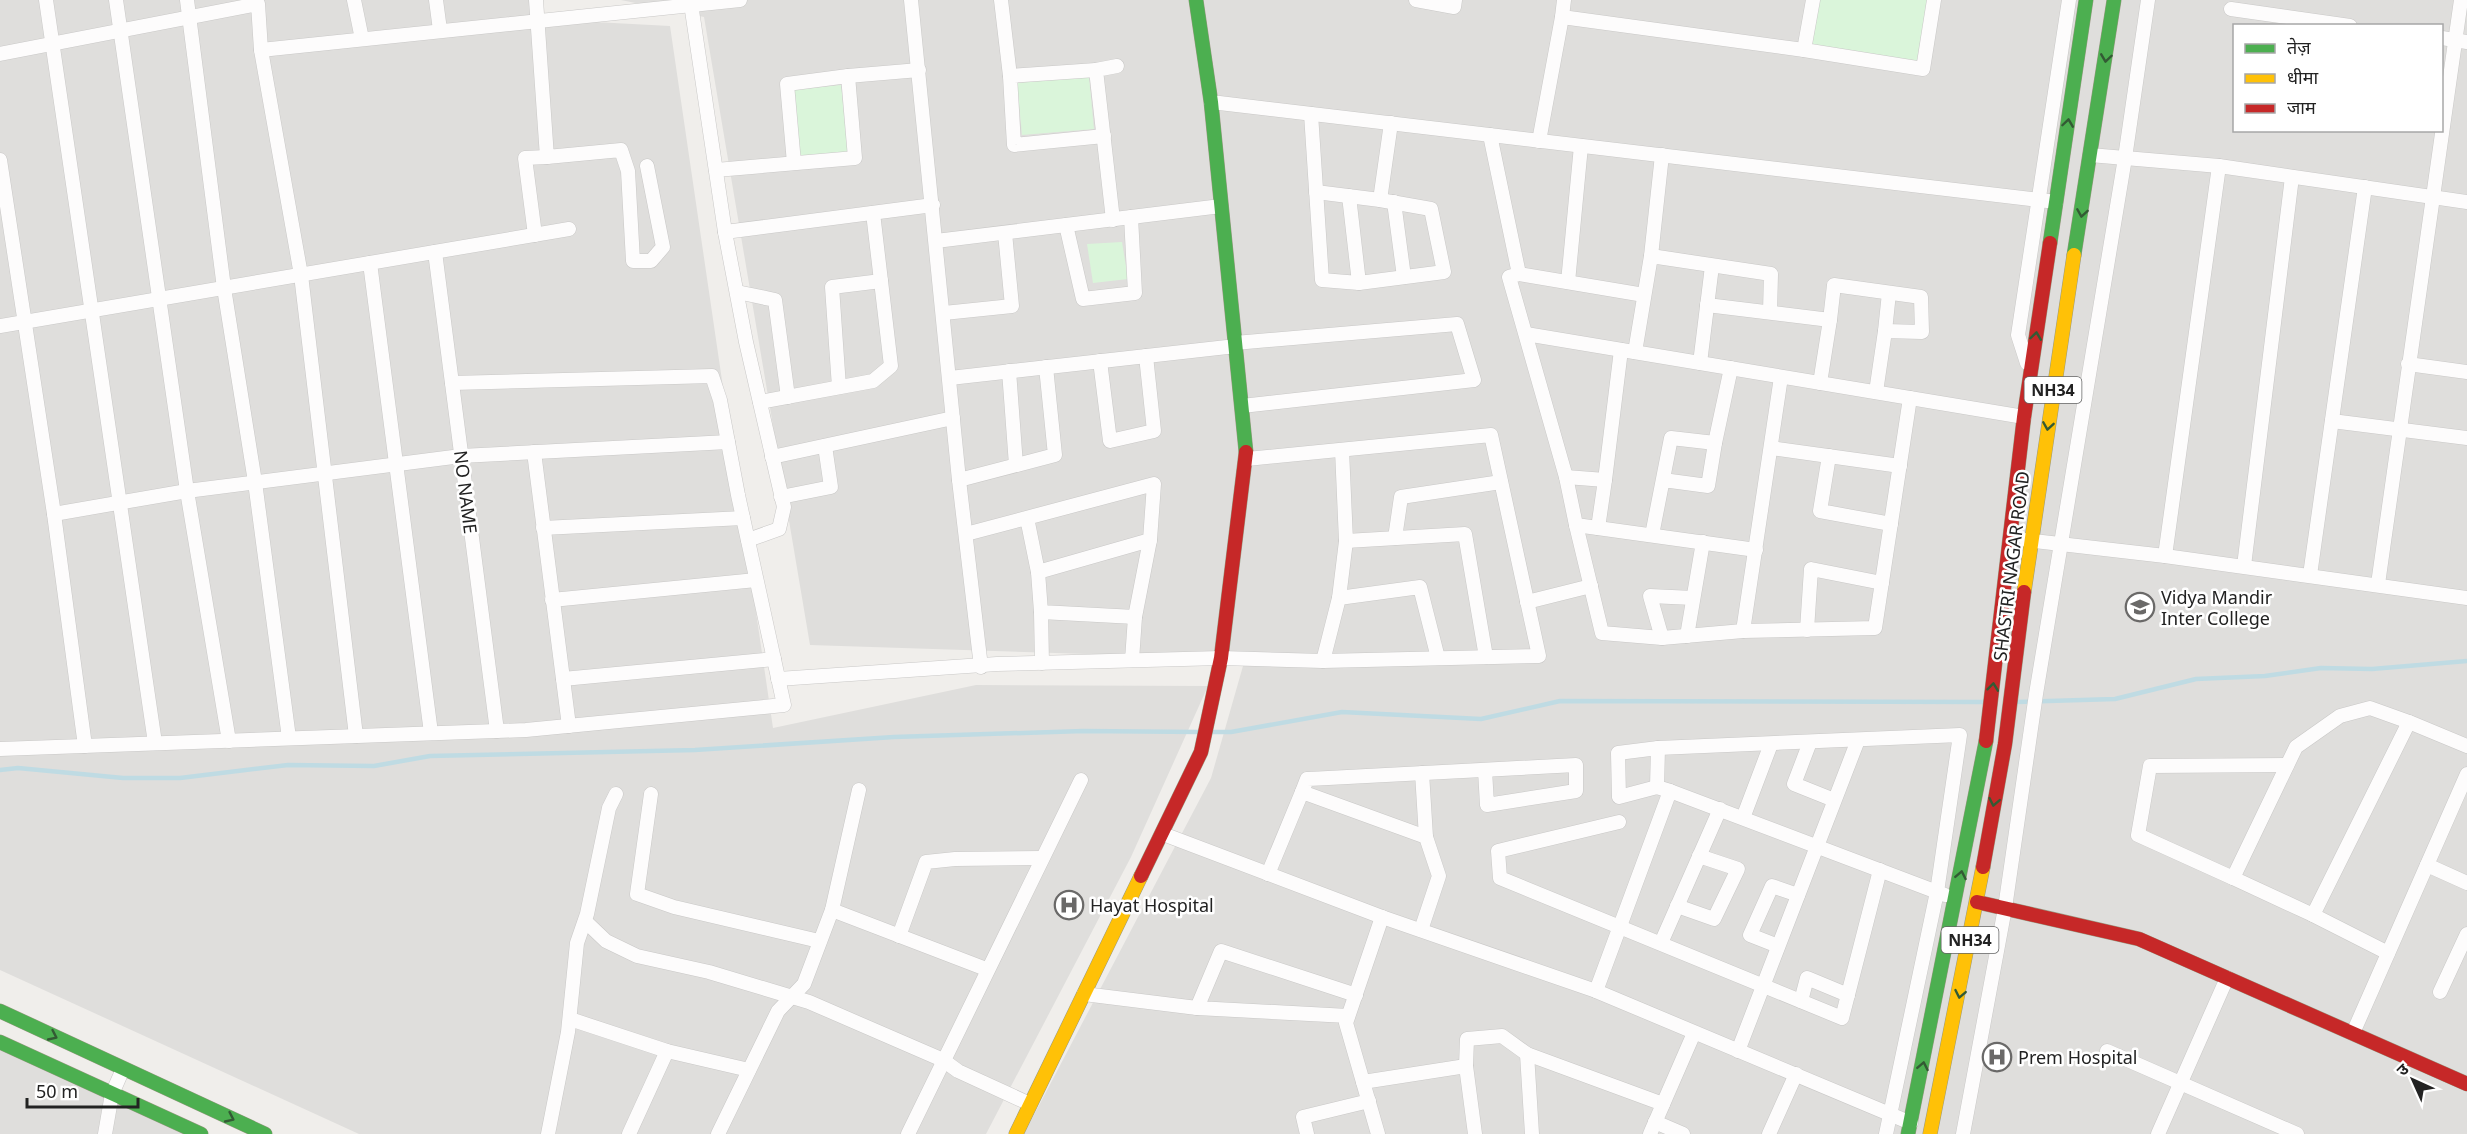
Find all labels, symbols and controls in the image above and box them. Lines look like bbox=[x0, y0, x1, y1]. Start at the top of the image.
legend bbox=[2233, 24, 2443, 132]
text: तेज़ bbox=[2287, 35, 2311, 59]
one-way arrow bbox=[2100, 53, 2112, 63]
text: धीमा bbox=[2287, 65, 2318, 89]
text: जाम bbox=[2287, 95, 2317, 119]
one-way arrow bbox=[2061, 118, 2073, 128]
one-way arrow bbox=[2076, 207, 2089, 217]
one-way arrow bbox=[2030, 331, 2042, 341]
road number: NH34 bbox=[2024, 377, 2082, 403]
one-way arrow bbox=[2042, 421, 2054, 431]
street label: NO NAME bbox=[449, 449, 483, 535]
street label: SHASTRI NAGAR ROAD bbox=[1987, 470, 2035, 662]
place label: Vidya Mandir Inter College bbox=[2161, 585, 2273, 630]
school or university icon: Vidya Mandir Inter College bbox=[2124, 591, 2156, 623]
one-way arrow bbox=[1986, 682, 1999, 692]
one-way arrow bbox=[1988, 796, 2001, 806]
one-way arrow bbox=[1954, 870, 1967, 880]
hospital icon: Hayat Hospital bbox=[1053, 889, 1085, 921]
place label: Hayat Hospital bbox=[1090, 893, 1214, 917]
road number: NH34 bbox=[1942, 927, 1998, 953]
one-way arrow bbox=[1954, 988, 1967, 998]
one-way arrow bbox=[46, 1028, 57, 1040]
hospital icon: Prem Hospital bbox=[1981, 1041, 2013, 1073]
place label: Prem Hospital bbox=[2018, 1045, 2137, 1069]
north arrow bbox=[2383, 1050, 2443, 1110]
text: उ bbox=[2391, 1058, 2414, 1080]
one-way arrow bbox=[1916, 1061, 1929, 1071]
scale bar bbox=[27, 1071, 138, 1109]
text: 50 m bbox=[36, 1079, 78, 1103]
one-way arrow bbox=[223, 1111, 234, 1123]

